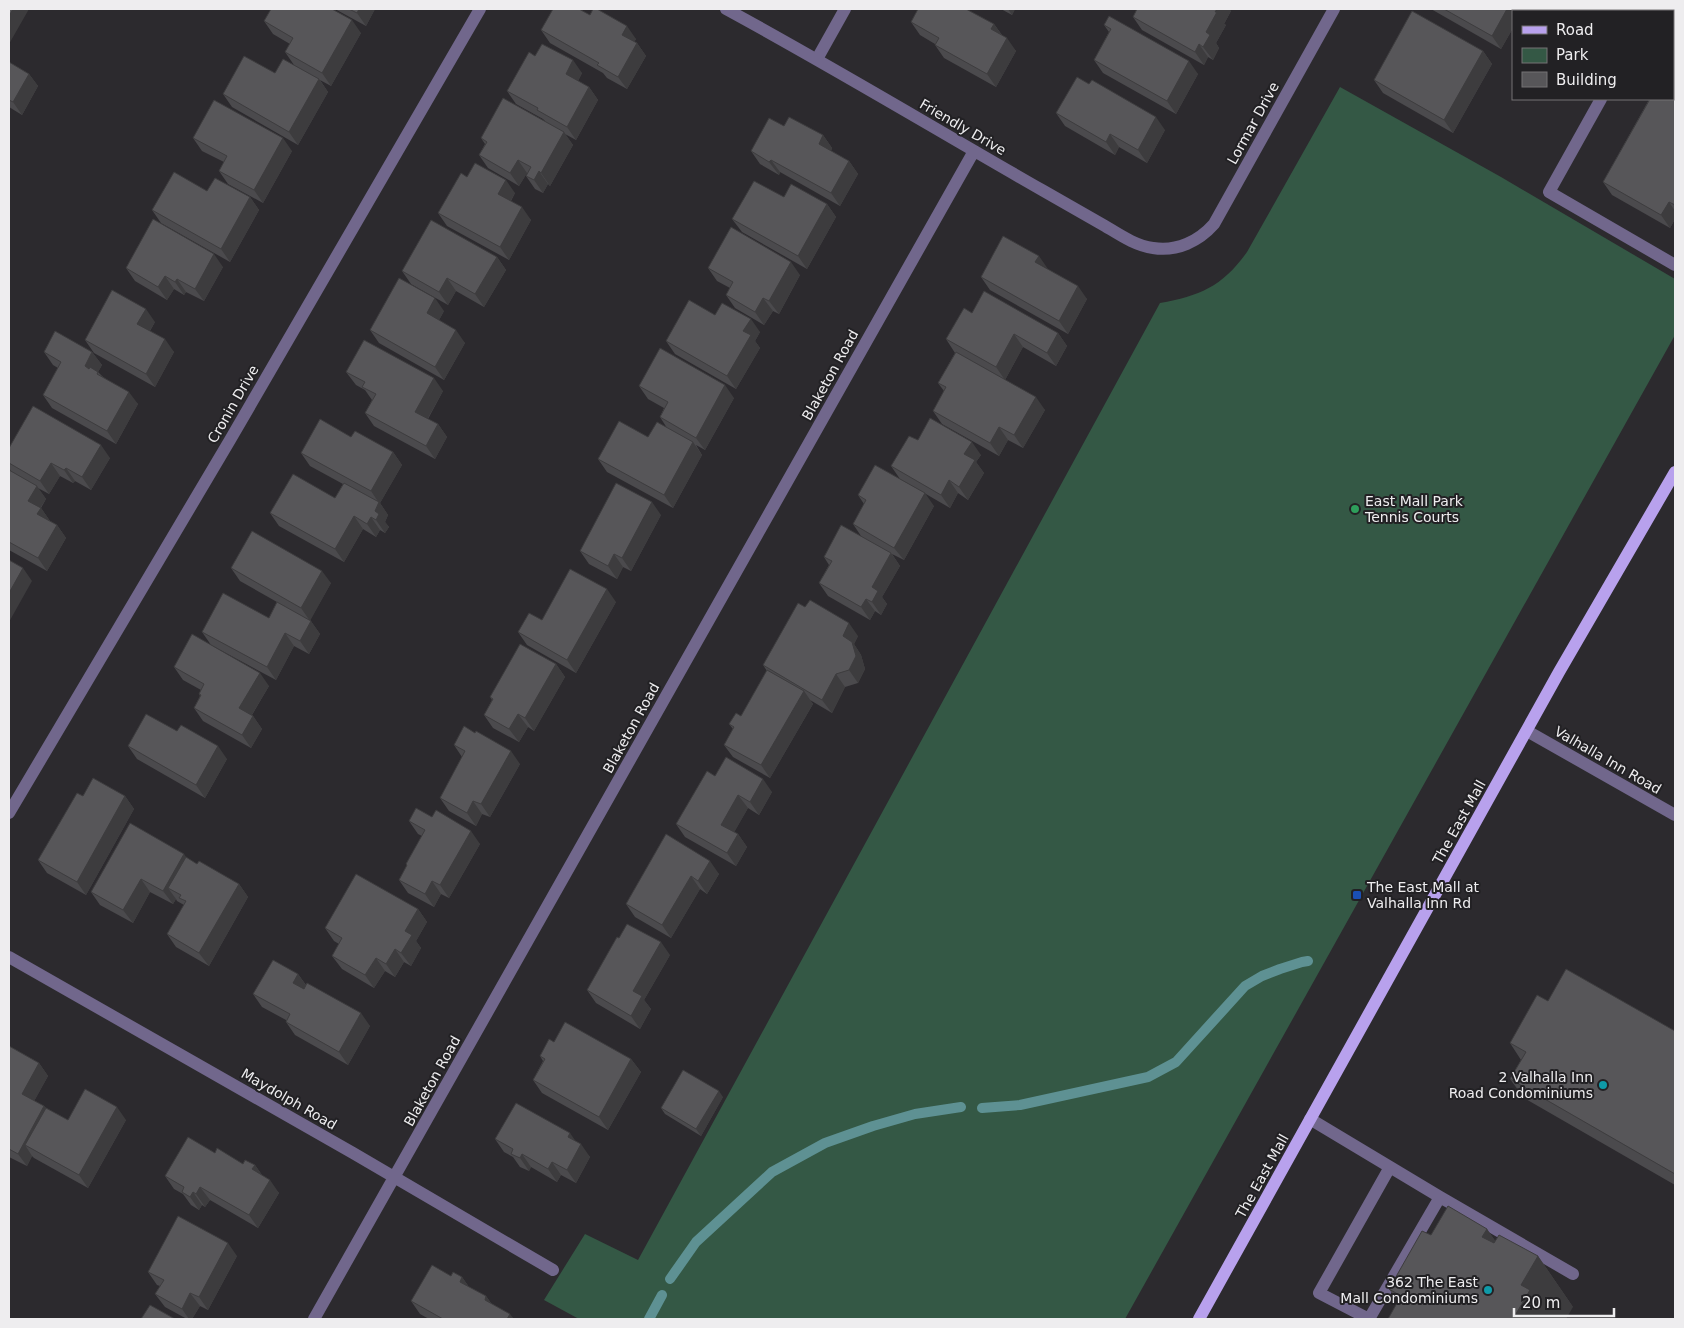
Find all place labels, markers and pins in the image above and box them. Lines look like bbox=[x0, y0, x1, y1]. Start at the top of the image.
place label: East Mall Park Tennis Courts bbox=[1364, 493, 1464, 525]
marker: East Mall Park Tennis Courts bbox=[1349, 503, 1361, 515]
place label: The East Mall at Valhalla Inn Rd bbox=[1366, 879, 1480, 911]
marker: The East Mall at Valhalla Inn Rd bbox=[1351, 889, 1363, 901]
place label: 2 Valhalla Inn Road Condominiums bbox=[1449, 1069, 1593, 1101]
marker: 2 Valhalla Inn Road Condominiums bbox=[1597, 1079, 1609, 1091]
place label: 362 The East Mall Condominiums bbox=[1340, 1274, 1479, 1306]
marker: 362 The East Mall Condominiums bbox=[1482, 1284, 1494, 1296]

